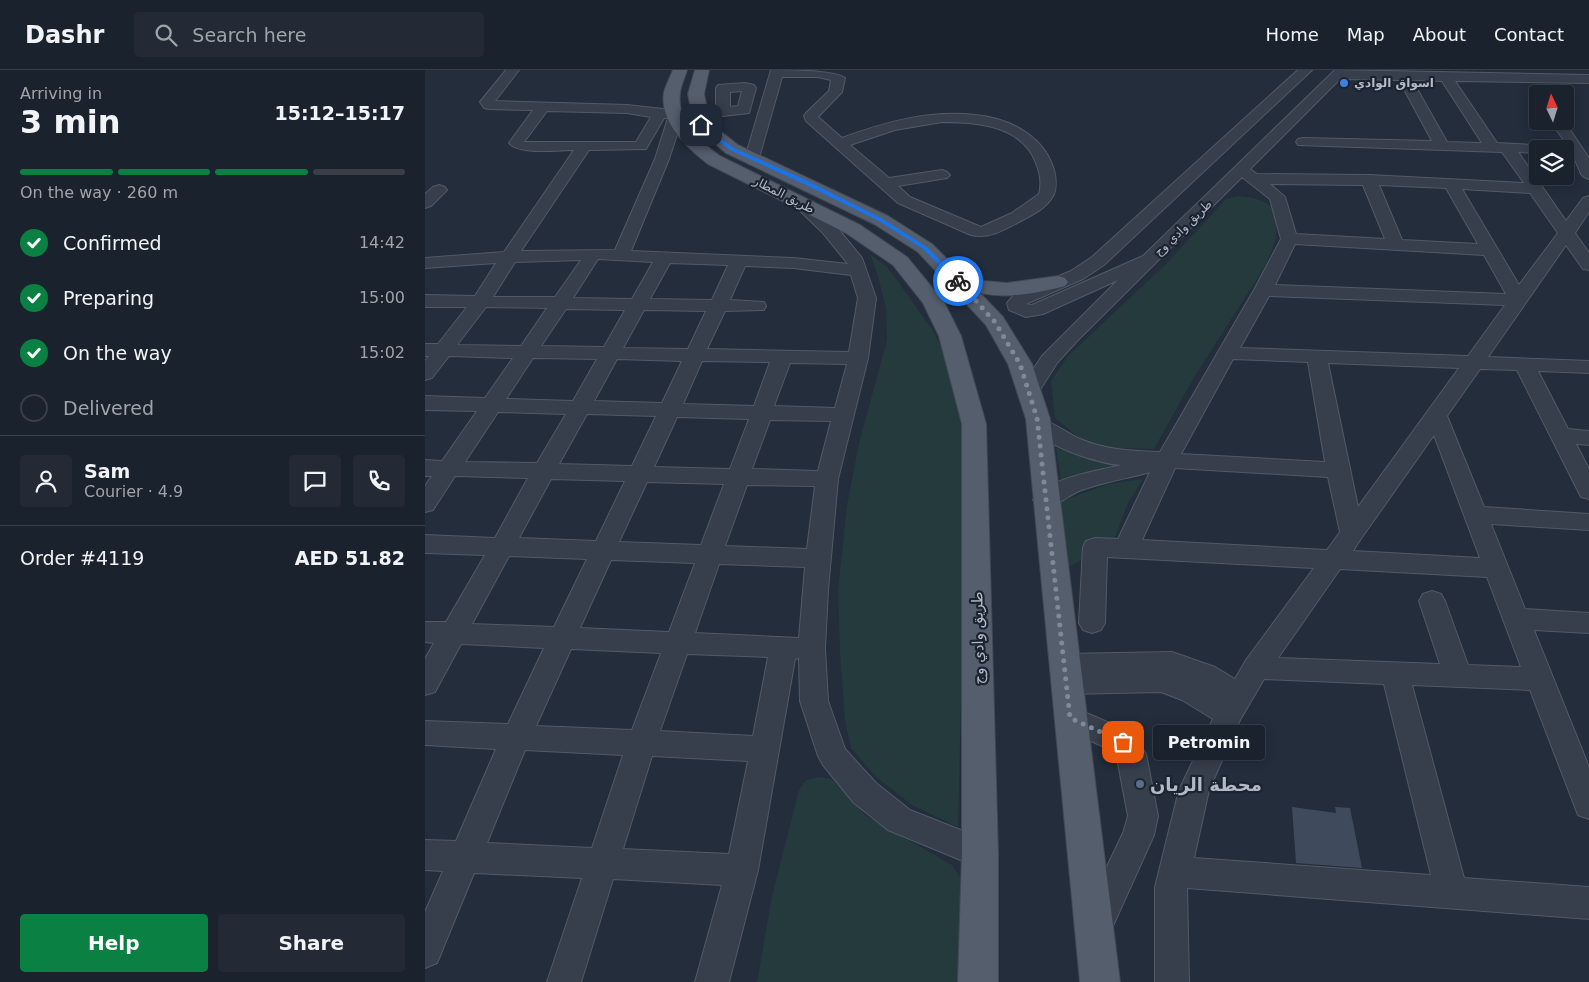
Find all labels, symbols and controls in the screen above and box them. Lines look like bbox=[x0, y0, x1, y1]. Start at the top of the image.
search box bbox=[134, 12, 484, 57]
text: Dashr bbox=[25, 21, 104, 49]
icon: search bbox=[152, 21, 180, 49]
text: Search here bbox=[192, 24, 306, 46]
text: Home bbox=[1266, 24, 1319, 45]
text: Map bbox=[1347, 24, 1385, 45]
text: About bbox=[1413, 24, 1466, 45]
text: Contact bbox=[1494, 24, 1564, 45]
place label: اسواق الوادي bbox=[1354, 76, 1434, 91]
marker: اسواق الوادي bbox=[1338, 77, 1350, 89]
text: Arriving in bbox=[20, 84, 102, 103]
north arrow bbox=[1529, 85, 1574, 130]
map controls bbox=[1529, 85, 1574, 185]
text: 15:12–15:17 bbox=[275, 102, 405, 124]
text: 3 min bbox=[20, 103, 121, 141]
pin bbox=[680, 104, 722, 146]
icon: home bbox=[687, 111, 715, 139]
button: layers bbox=[1529, 140, 1574, 185]
street label: طريق المطار bbox=[750, 173, 817, 217]
text: On the way · 260 m bbox=[20, 183, 178, 202]
street label: طريق وادي وج bbox=[1151, 197, 1215, 260]
icon: check bbox=[20, 229, 48, 257]
text: Confirmed bbox=[63, 232, 162, 254]
text: 14:42 bbox=[359, 233, 405, 252]
courier bbox=[933, 256, 983, 306]
icon: bike bbox=[944, 267, 972, 295]
icon: check bbox=[20, 284, 48, 312]
text: Preparing bbox=[63, 287, 154, 309]
text: 15:00 bbox=[359, 288, 405, 307]
icon: check bbox=[20, 339, 48, 367]
text: On the way bbox=[63, 342, 172, 364]
text: 15:02 bbox=[359, 343, 405, 362]
text: Delivered bbox=[63, 397, 154, 419]
button: person bbox=[20, 455, 72, 507]
button: chat bbox=[289, 455, 341, 507]
button: phone bbox=[353, 455, 405, 507]
text: Sam bbox=[84, 460, 130, 482]
text: Courier · 4.9 bbox=[84, 482, 183, 501]
text: Order #4119 bbox=[20, 547, 144, 569]
text: AED 51.82 bbox=[295, 547, 405, 569]
street label: طريق وادي وج bbox=[968, 591, 989, 685]
pin bbox=[1102, 721, 1144, 763]
callout: Petromin bbox=[1153, 724, 1265, 760]
icon: bag bbox=[1109, 728, 1137, 756]
text: Petromin bbox=[1168, 733, 1250, 752]
place label: محطة الريان bbox=[1150, 774, 1262, 796]
marker: محطة الريان bbox=[1134, 778, 1146, 790]
button: Help bbox=[20, 914, 208, 972]
button: Share bbox=[218, 914, 405, 972]

